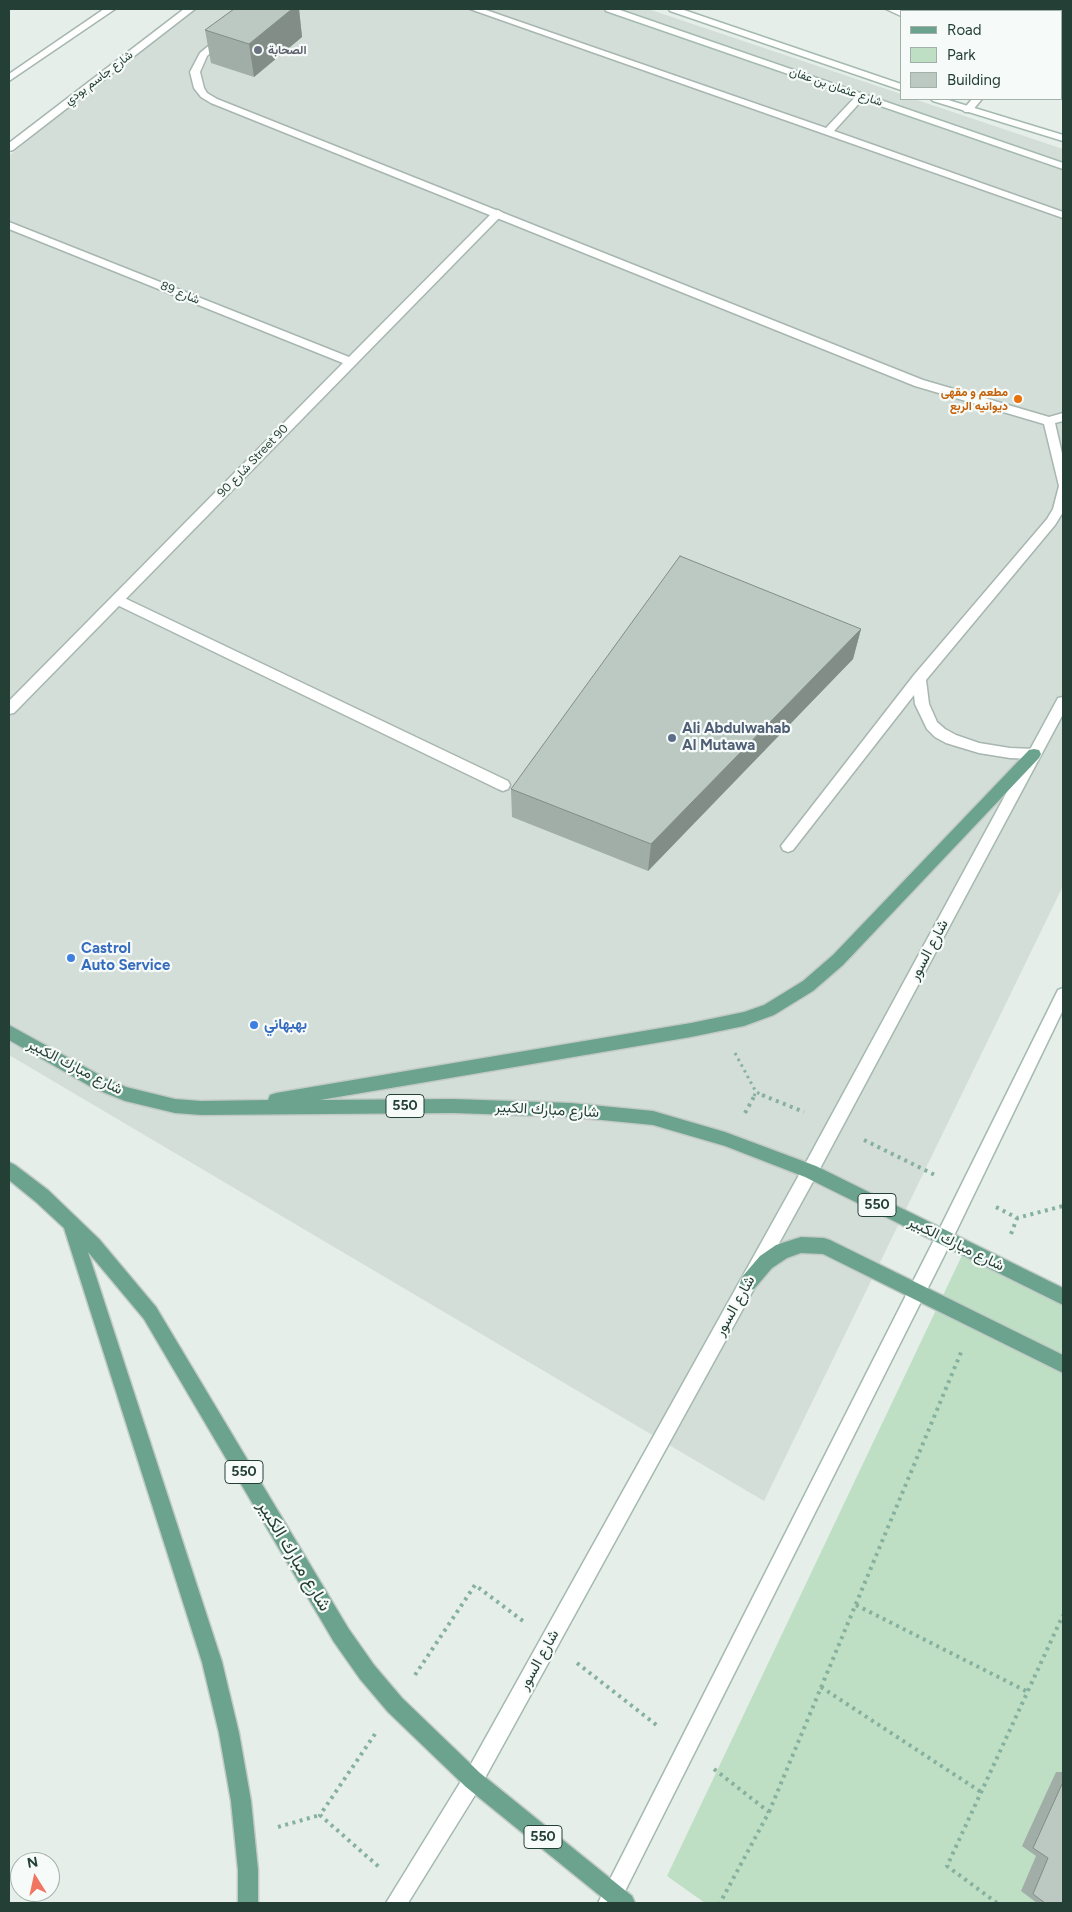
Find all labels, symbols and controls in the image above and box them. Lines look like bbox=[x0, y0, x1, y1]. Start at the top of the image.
legend bbox=[900, 10, 1062, 100]
text: Road bbox=[947, 21, 982, 39]
place label: الصحابة bbox=[268, 43, 307, 57]
marker: الصحابة bbox=[252, 44, 264, 56]
text: Park bbox=[947, 46, 976, 64]
street label: شارع جاسم بودي bbox=[62, 48, 136, 108]
street label: شارع عثمان بن عفان bbox=[788, 64, 884, 110]
text: Building bbox=[947, 71, 1001, 89]
street label: شارع 89 bbox=[158, 279, 202, 307]
place label: مطعم و مقهى ديوانيه الربع bbox=[941, 385, 1008, 413]
marker: مطعم و مقهى ديوانيه الربع bbox=[1012, 393, 1024, 405]
street label: شارع 90 Street 90 bbox=[215, 422, 291, 500]
place label: Ali Abdulwahab Al Mutawa bbox=[682, 720, 790, 755]
marker: Ali Abdulwahab Al Mutawa bbox=[666, 732, 678, 744]
street label: شارع السور bbox=[906, 917, 952, 983]
place label: Castrol Auto Service bbox=[81, 940, 170, 975]
marker: Castrol Auto Service bbox=[65, 952, 77, 964]
place label: بهبهاني bbox=[264, 1016, 307, 1034]
marker: بهبهاني bbox=[248, 1019, 260, 1031]
street label: شارع مبارك الكبير bbox=[24, 1035, 126, 1099]
road number: 550 bbox=[386, 1094, 424, 1118]
street label: شارع مبارك الكبير bbox=[494, 1098, 600, 1122]
road number: 550 bbox=[858, 1194, 896, 1216]
street label: شارع مبارك الكبير bbox=[905, 1213, 1007, 1275]
street label: شارع السور bbox=[711, 1273, 759, 1339]
road number: 550 bbox=[225, 1460, 263, 1484]
street label: شارع مبارك الكبير bbox=[252, 1497, 336, 1615]
street label: شارع السور bbox=[515, 1627, 563, 1693]
road number: 550 bbox=[524, 1825, 562, 1848]
north arrow bbox=[10, 1852, 60, 1902]
text: N bbox=[26, 1853, 39, 1872]

